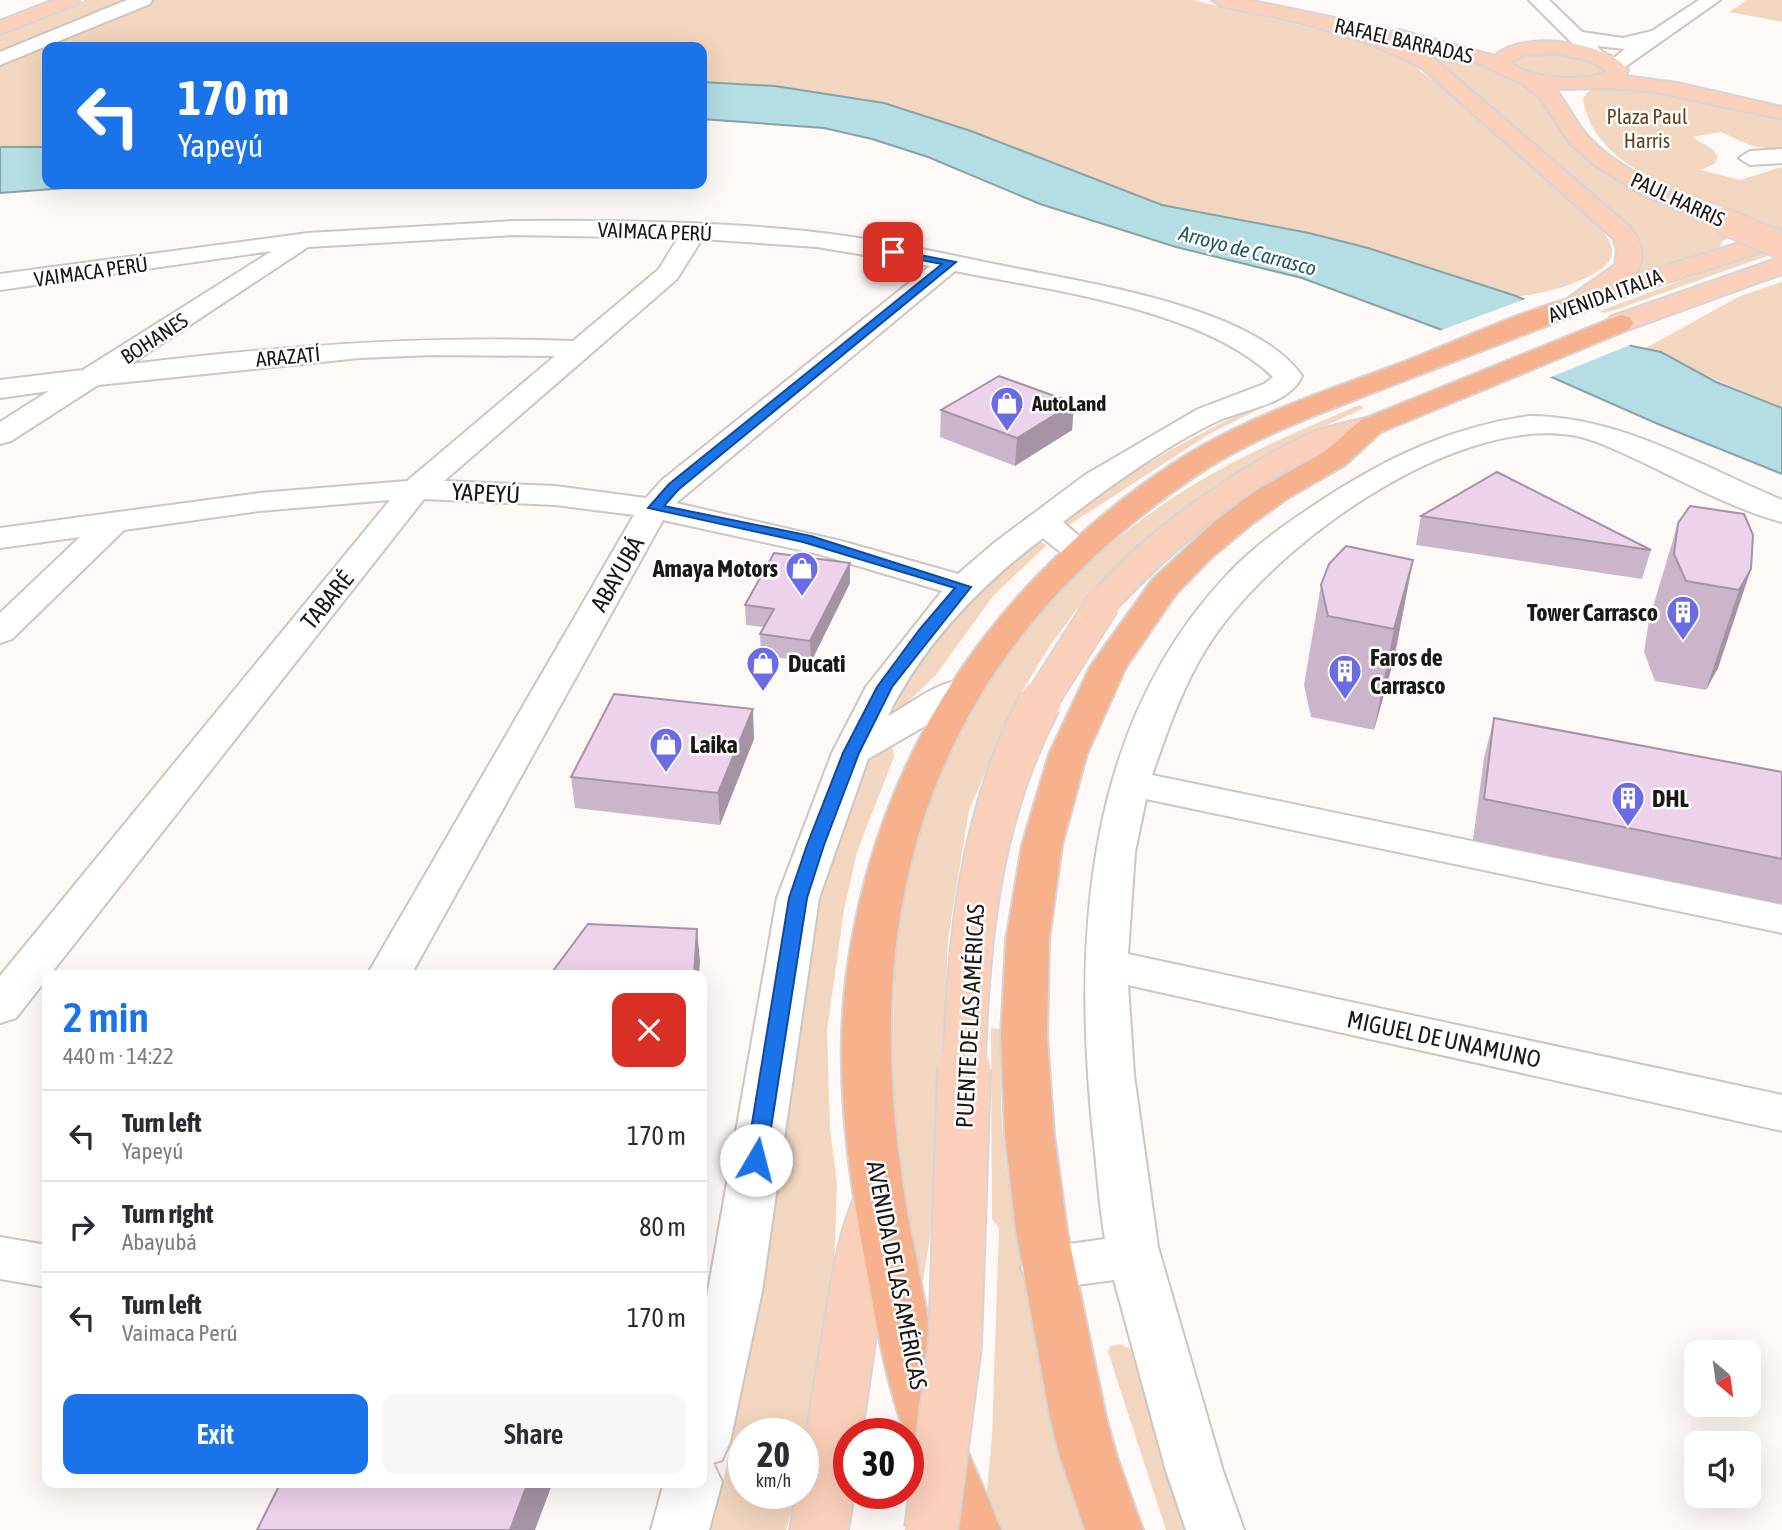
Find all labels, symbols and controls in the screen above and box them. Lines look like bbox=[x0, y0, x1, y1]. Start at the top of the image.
street label: RAFAEL BARRADAS bbox=[1332, 12, 1476, 68]
text: 170 m bbox=[178, 69, 289, 125]
icon: left bbox=[63, 70, 154, 161]
park label: Plaza Paul Harris bbox=[1606, 104, 1688, 152]
text: Yapeyú bbox=[178, 127, 263, 164]
street label: PAUL HARRIS bbox=[1627, 167, 1729, 231]
street label: VAIMACA PERÚ bbox=[597, 217, 713, 245]
water label: Arroyo de Carrasco bbox=[1176, 220, 1319, 280]
pin bbox=[863, 222, 923, 282]
icon: arrive bbox=[874, 233, 912, 271]
street label: VAIMACA PERÚ bbox=[33, 251, 149, 291]
street label: AVENIDA ITALIA bbox=[1545, 263, 1666, 327]
street label: BOHANES bbox=[116, 307, 192, 368]
street label: ARAZATÍ bbox=[255, 341, 321, 371]
shop icon: AutoLand bbox=[988, 384, 1026, 433]
place label: AutoLand bbox=[1031, 391, 1106, 415]
street label: YAPEYÚ bbox=[451, 478, 521, 508]
street label: ABAYUBÁ bbox=[585, 532, 649, 616]
shop icon: Amaya Motors bbox=[783, 549, 821, 598]
place label: Amaya Motors bbox=[652, 555, 779, 582]
street label: TABARÉ bbox=[296, 566, 358, 634]
building icon: Tower Carrasco bbox=[1664, 593, 1702, 642]
place label: Tower Carrasco bbox=[1527, 599, 1658, 626]
shop icon: Ducati bbox=[744, 644, 782, 693]
place label: Faros de Carrasco bbox=[1370, 644, 1445, 699]
place label: Ducati bbox=[788, 650, 846, 677]
building icon: Faros de Carrasco bbox=[1326, 652, 1364, 701]
shop icon: Laika bbox=[647, 725, 685, 774]
place label: Laika bbox=[690, 731, 738, 758]
building icon: DHL bbox=[1609, 779, 1647, 828]
place label: DHL bbox=[1652, 785, 1689, 812]
street label: PUENTE DE LAS AMÉRICAS bbox=[951, 903, 989, 1129]
text: 2 min bbox=[63, 993, 149, 1041]
button: close bbox=[612, 993, 686, 1067]
street label: MIGUEL DE UNAMUNO bbox=[1345, 1005, 1543, 1073]
text: 440 m · 14:22 bbox=[63, 1043, 174, 1069]
text: Turn left bbox=[122, 1108, 202, 1138]
icon: left bbox=[63, 1117, 101, 1155]
text: 170 m bbox=[627, 1121, 686, 1151]
position arrow bbox=[719, 1123, 793, 1197]
text: Yapeyú bbox=[122, 1138, 183, 1164]
street label: AVENIDA DE LAS AMÉRICAS bbox=[862, 1158, 932, 1392]
text: Turn right bbox=[122, 1199, 213, 1229]
icon: right bbox=[63, 1208, 101, 1246]
text: 80 m bbox=[639, 1212, 686, 1242]
text: Abayubá bbox=[122, 1229, 197, 1255]
text: Turn left bbox=[122, 1290, 202, 1320]
icon: left bbox=[63, 1299, 101, 1337]
text: 170 m bbox=[627, 1303, 686, 1333]
text: Vaimaca Perú bbox=[122, 1320, 238, 1346]
north arrow bbox=[1684, 1340, 1760, 1418]
map controls bbox=[1684, 1340, 1761, 1508]
button: Exit bbox=[63, 1394, 368, 1474]
button: Share bbox=[382, 1394, 686, 1474]
speed limit sign: 30 bbox=[833, 1418, 924, 1509]
button: sound bbox=[1684, 1431, 1761, 1508]
text: 20 bbox=[757, 1434, 790, 1474]
text: km/h bbox=[756, 1470, 791, 1491]

